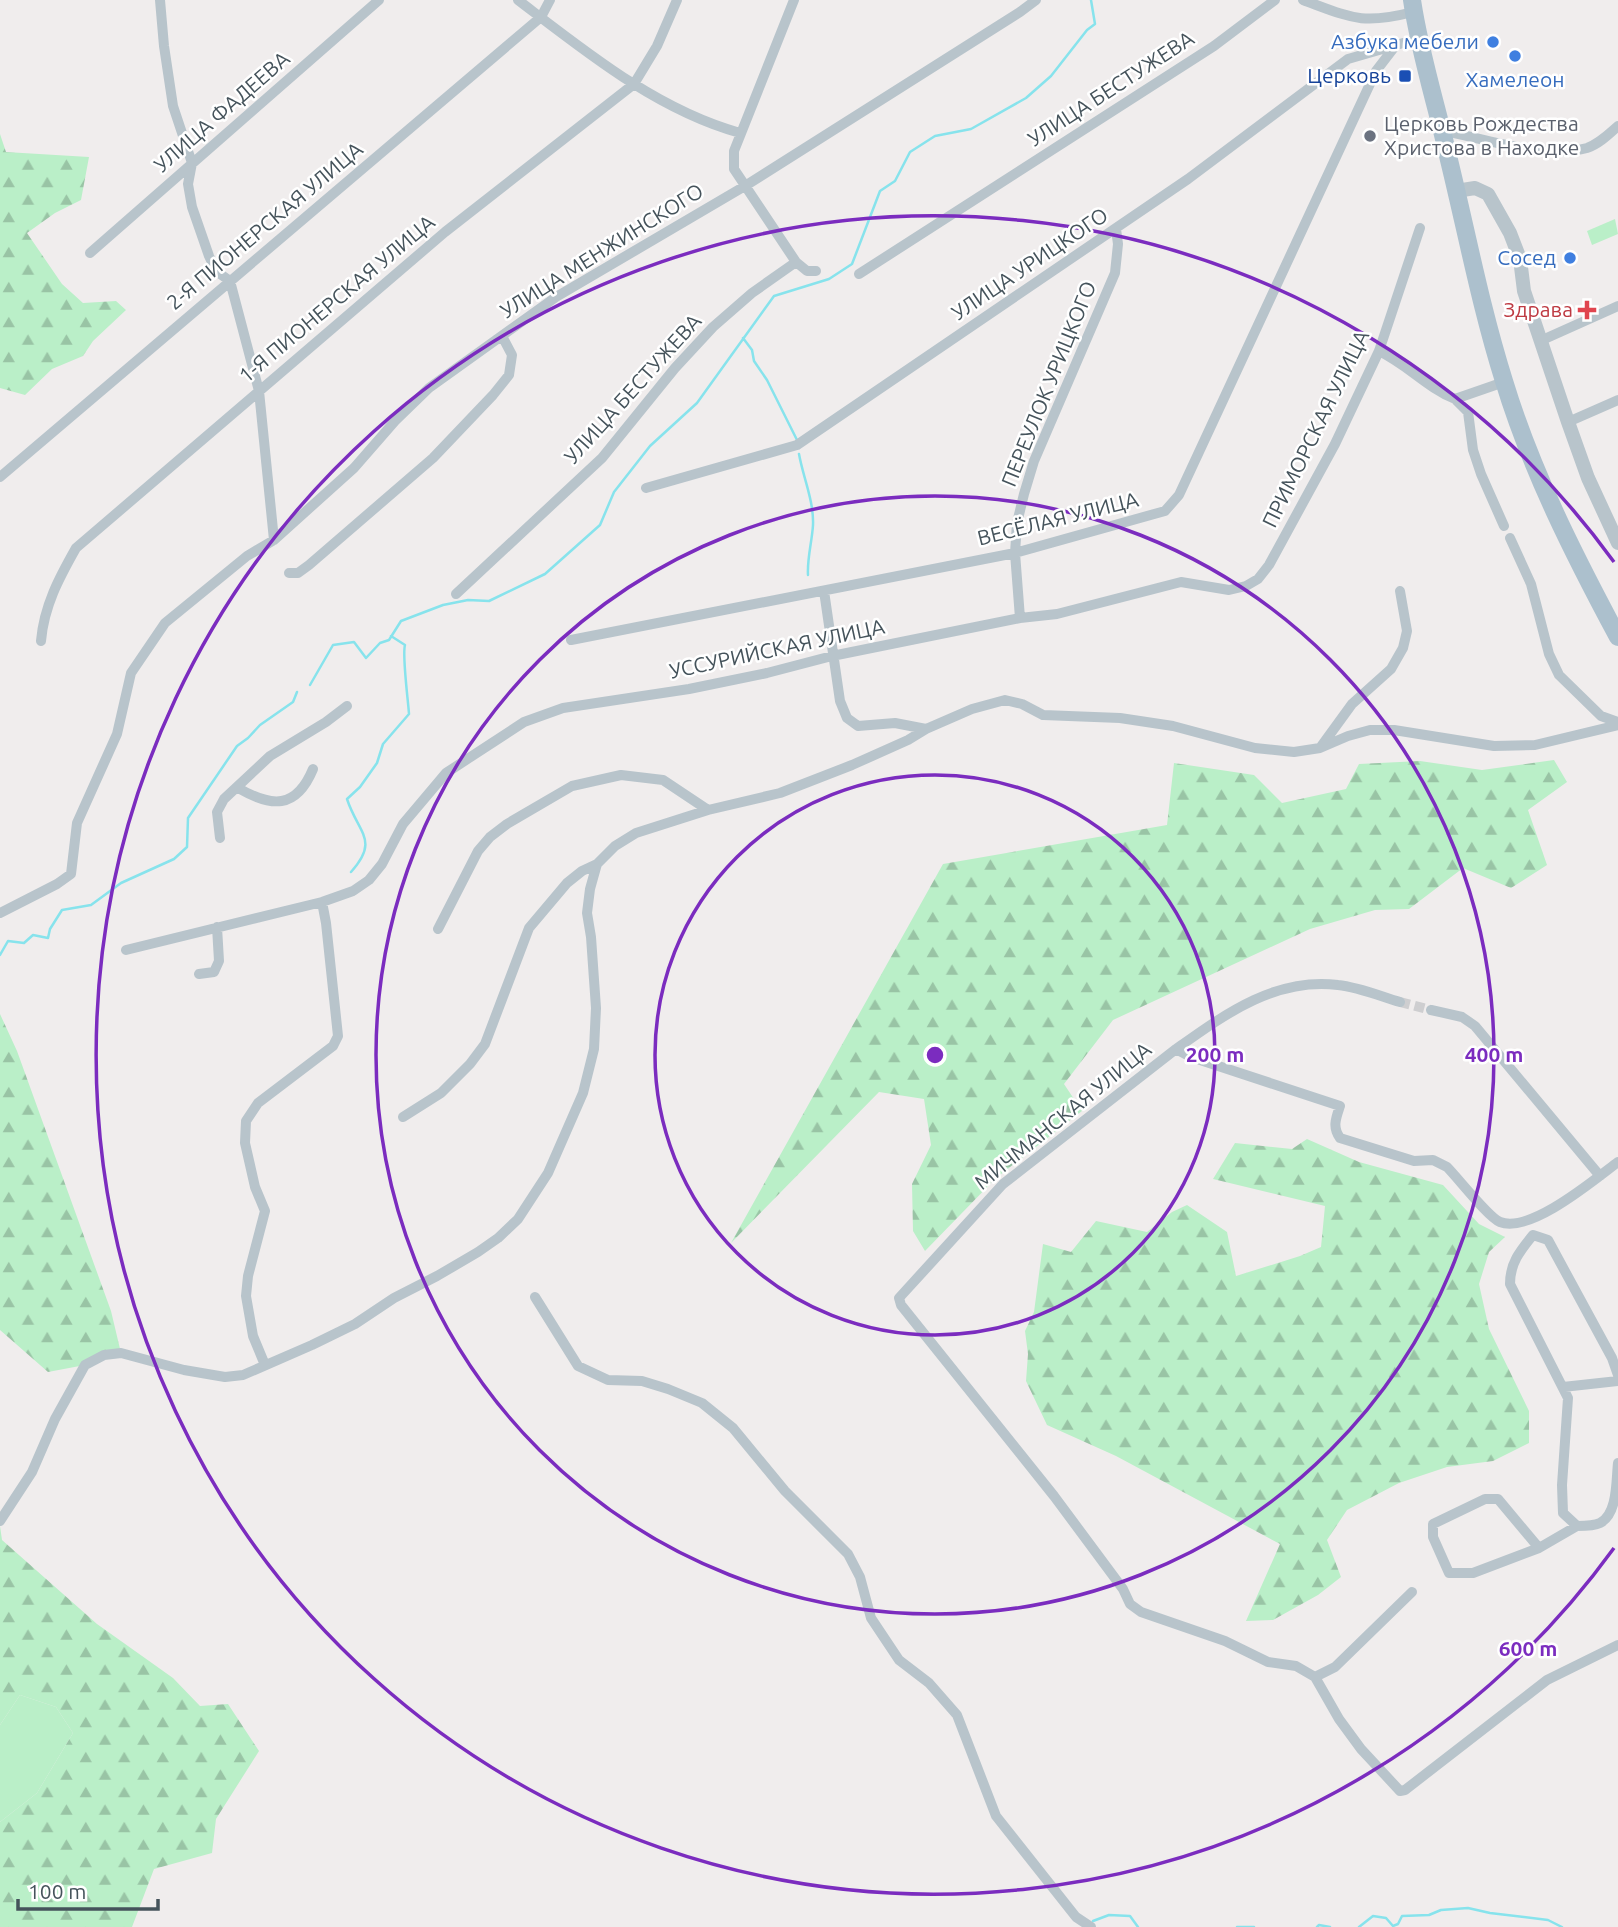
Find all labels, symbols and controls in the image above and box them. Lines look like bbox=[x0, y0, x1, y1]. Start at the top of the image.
street label: УЛИЦА БЕСТУЖЕВА bbox=[1023, 25, 1198, 151]
place label: Азбука мебели bbox=[1331, 29, 1479, 53]
marker: Азбука мебели bbox=[1485, 34, 1501, 50]
street label: УЛИЦА ФАДЕЕВА bbox=[149, 46, 294, 176]
marker: Хамелеон bbox=[1507, 48, 1523, 64]
place label: Церковь bbox=[1307, 63, 1391, 87]
place label: Хамелеон bbox=[1465, 67, 1565, 91]
marker: Церковь bbox=[1397, 68, 1413, 84]
place label: Церковь Рождества Христова в Находке bbox=[1384, 111, 1579, 159]
marker: Церковь Рождества Христова в Находке bbox=[1362, 128, 1378, 144]
street label: 2-Я ПИОНЕРСКАЯ УЛИЦА bbox=[162, 136, 367, 314]
street label: УЛИЦА МЕНЖИНСКОГО bbox=[496, 178, 707, 322]
street label: УЛИЦА УРИЦКОГО bbox=[947, 202, 1112, 324]
street label: 1-Я ПИОНЕРСКАЯ УЛИЦА bbox=[234, 209, 439, 387]
place label: Сосед bbox=[1497, 245, 1556, 269]
marker: Сосед bbox=[1562, 250, 1578, 266]
street label: ПЕРЕУЛОК УРИЦКОГО bbox=[996, 277, 1100, 490]
place label: Здрава bbox=[1503, 297, 1573, 321]
marker: Здрава bbox=[1579, 302, 1595, 318]
street label: УЛИЦА БЕСТУЖЕВА bbox=[559, 308, 706, 468]
street label: ПРИМОРСКАЯ УЛИЦА bbox=[1257, 326, 1373, 531]
street label: ВЕСЁЛАЯ УЛИЦА bbox=[975, 486, 1141, 550]
street label: УССУРИЙСКАЯ УЛИЦА bbox=[667, 613, 887, 683]
street label: МИЧМАНСКАЯ УЛИЦА bbox=[969, 1036, 1156, 1194]
text: 200 m bbox=[1186, 1042, 1244, 1066]
text: 400 m bbox=[1465, 1042, 1523, 1066]
centre of rings bbox=[923, 1043, 947, 1067]
text: 600 m bbox=[1499, 1636, 1557, 1660]
scale bar bbox=[18, 1868, 158, 1912]
text: 100 m bbox=[28, 1879, 86, 1903]

